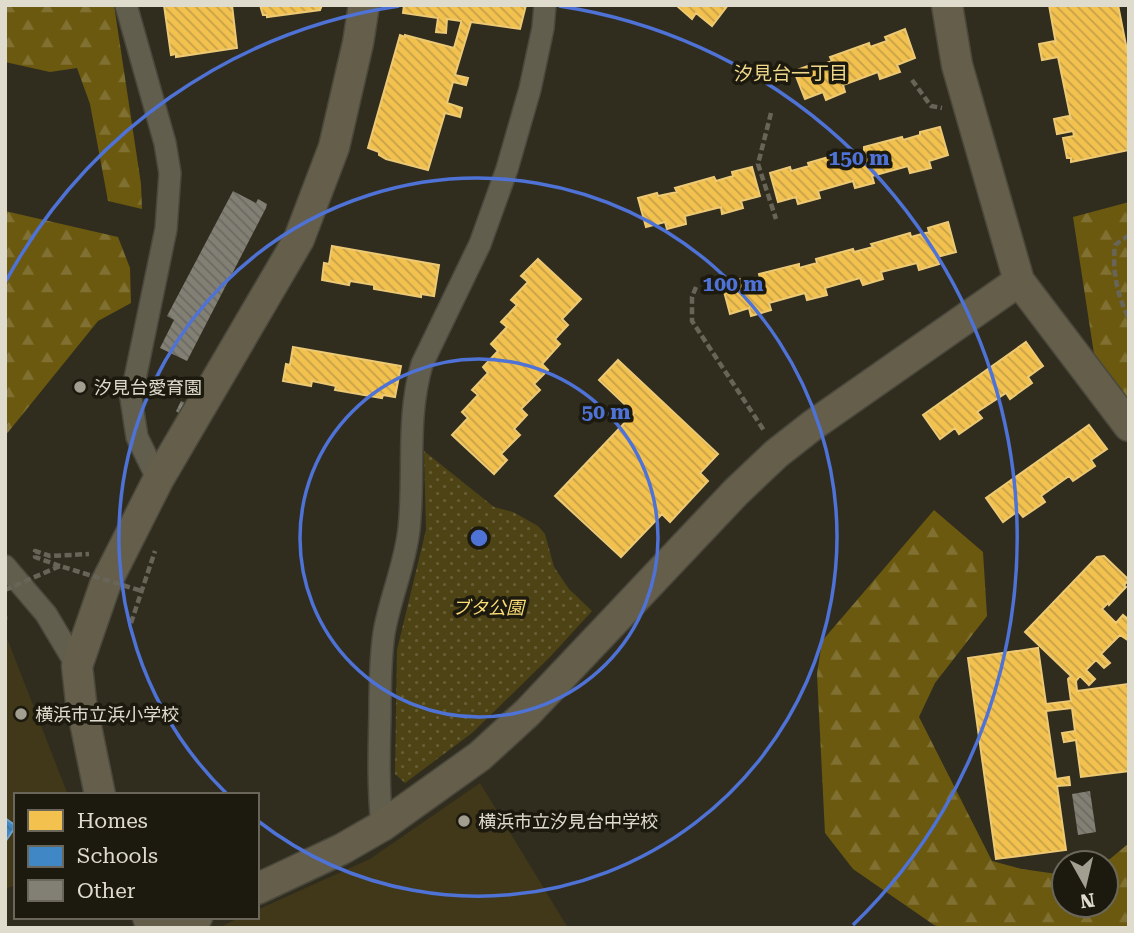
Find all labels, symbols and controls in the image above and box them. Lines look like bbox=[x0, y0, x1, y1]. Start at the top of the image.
district label: 汐見台一丁目 bbox=[734, 62, 848, 85]
text: 150 m bbox=[829, 146, 889, 170]
text: 100 m bbox=[703, 272, 763, 296]
place label: 汐見台愛育園 bbox=[94, 377, 202, 398]
marker: 汐見台愛育園 bbox=[72, 379, 88, 395]
text: 50 m bbox=[581, 400, 631, 424]
centre of rings bbox=[467, 526, 491, 550]
park label: ブタ公園 bbox=[452, 597, 527, 618]
place label: 横浜市立浜小学校 bbox=[35, 704, 179, 725]
marker: 横浜市立浜小学校 bbox=[13, 706, 29, 722]
legend bbox=[14, 793, 259, 919]
text: Homes bbox=[77, 809, 148, 833]
place label: 横浜市立汐見台中学校 bbox=[478, 811, 658, 832]
marker: 横浜市立汐見台中学校 bbox=[456, 813, 472, 829]
text: Schools bbox=[77, 844, 158, 868]
north arrow bbox=[1050, 849, 1120, 919]
text: Other bbox=[77, 879, 136, 903]
text: N bbox=[1078, 888, 1096, 913]

